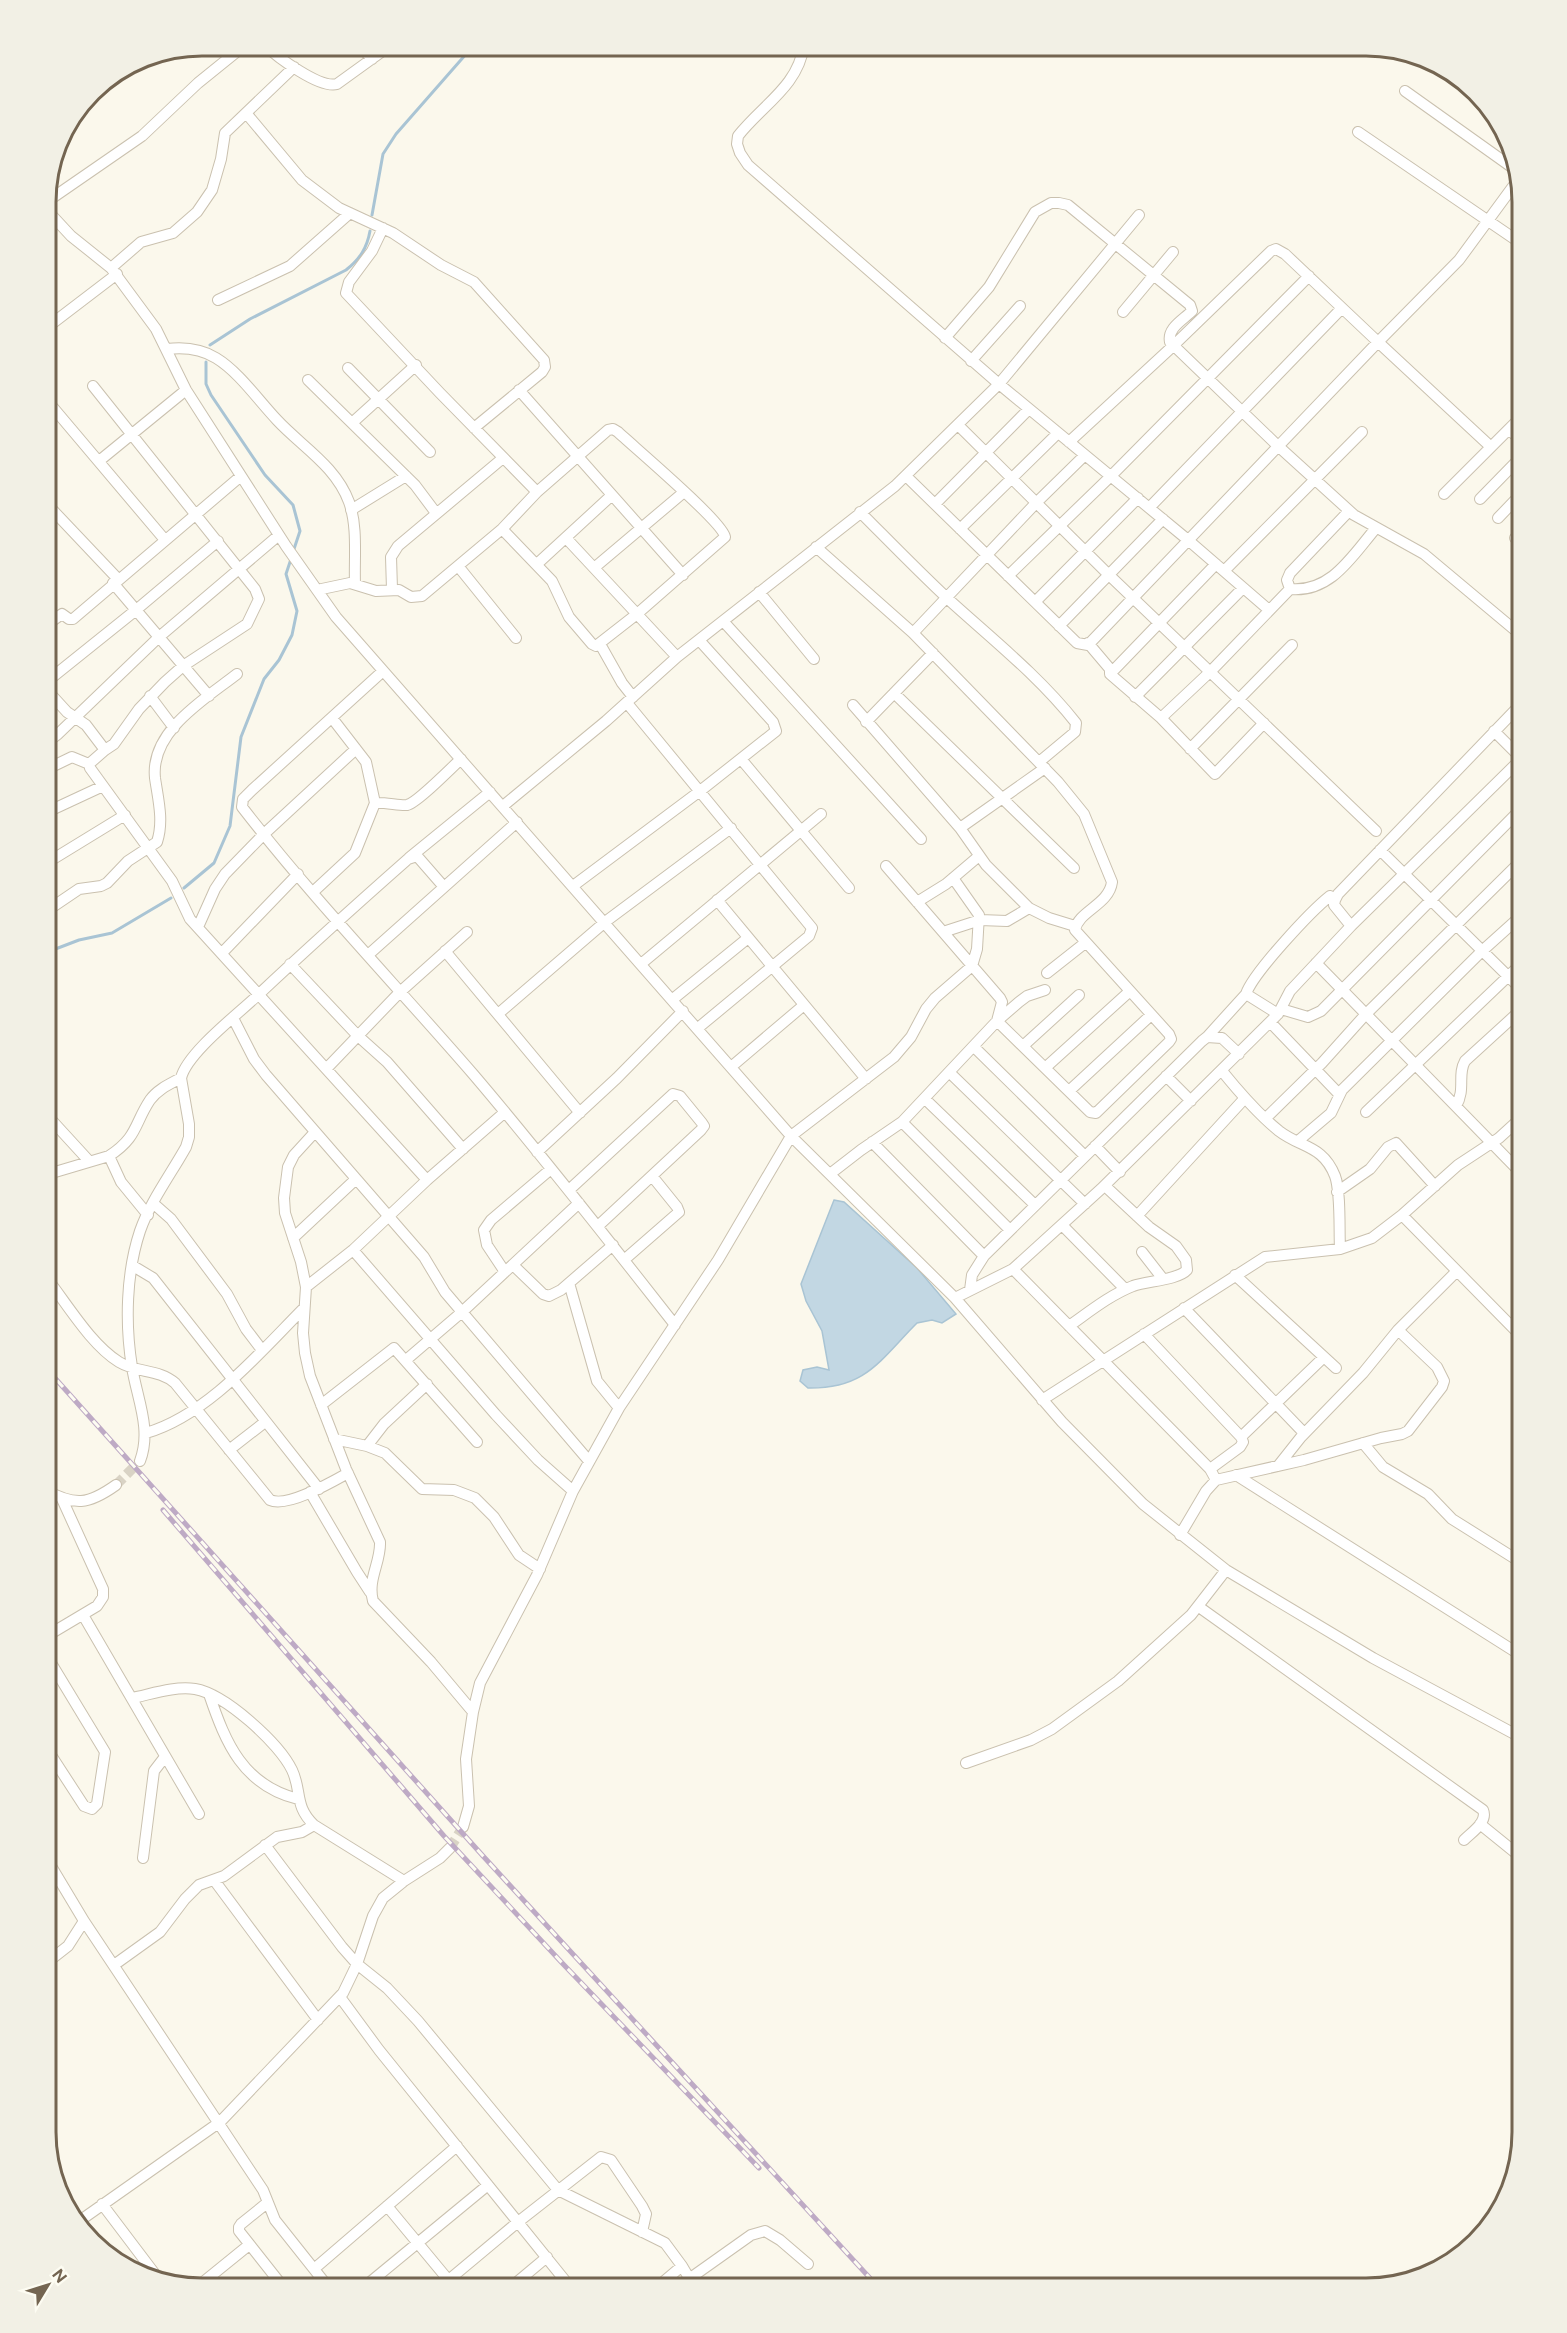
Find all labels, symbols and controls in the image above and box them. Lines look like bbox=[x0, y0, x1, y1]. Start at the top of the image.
north arrow bbox=[18, 2255, 78, 2315]
text: N bbox=[48, 2265, 71, 2287]

